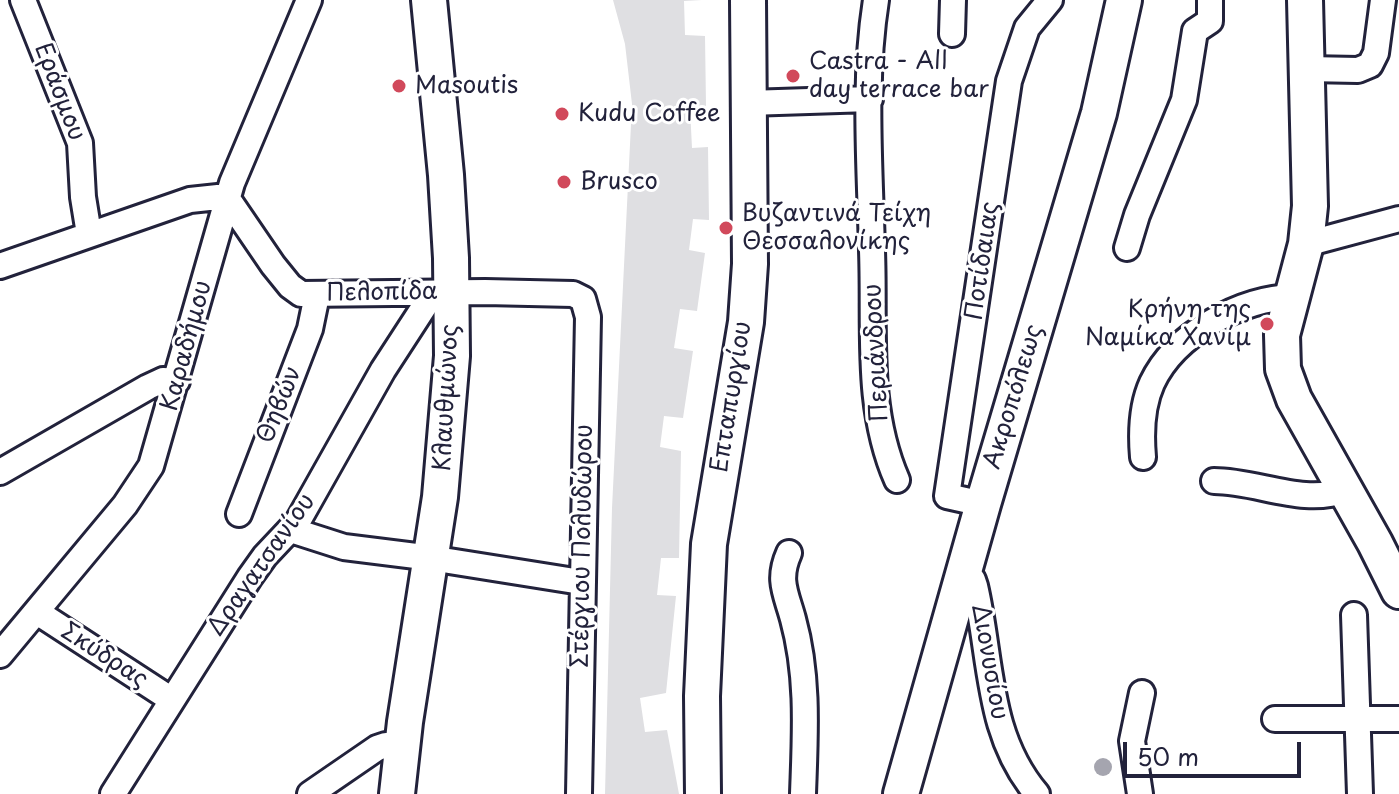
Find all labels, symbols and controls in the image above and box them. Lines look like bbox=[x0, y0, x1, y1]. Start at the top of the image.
street label: Εράσμου bbox=[27, 39, 91, 145]
place label: Castra - All day terrace bar bbox=[809, 48, 989, 104]
marker: Castra - All day terrace bar bbox=[784, 67, 802, 85]
place label: Masoutis bbox=[415, 72, 518, 100]
marker: Masoutis bbox=[390, 77, 408, 95]
place label: Kudu Coffee bbox=[578, 100, 721, 128]
marker: Kudu Coffee bbox=[553, 105, 571, 123]
place label: Brusco bbox=[580, 168, 658, 196]
marker: Brusco bbox=[555, 173, 573, 191]
place label: Βυζαντινά Τείχη Θεσσαλονίκης bbox=[742, 200, 931, 256]
street label: Ποτίδαιας bbox=[960, 200, 1006, 322]
marker: Βυζαντινά Τείχη Θεσσαλονίκης bbox=[717, 219, 735, 237]
street label: Καραδήμου bbox=[156, 278, 218, 414]
street label: Πελοπίδα bbox=[326, 278, 438, 308]
street label: Περιάνδρου bbox=[859, 283, 895, 423]
place label: Κρήνη της Ναμίκα Χανίμ bbox=[1085, 296, 1251, 352]
marker: Κρήνη της Ναμίκα Χανίμ bbox=[1258, 315, 1276, 333]
street label: Επταπυργίου bbox=[706, 319, 758, 475]
street label: Ακροπόλεως bbox=[978, 321, 1050, 473]
street label: Κλαυθμώνος bbox=[429, 324, 465, 472]
street label: Θηβών bbox=[252, 362, 308, 448]
street label: Στέργιου Πολυδώρου bbox=[566, 424, 600, 668]
street label: Δραγατσανίου bbox=[202, 488, 322, 642]
street label: Διονυσίου bbox=[965, 602, 1013, 722]
street label: Σκύδρας bbox=[55, 617, 153, 695]
scale bar bbox=[1127, 726, 1305, 776]
text: 50 m bbox=[1137, 738, 1199, 774]

